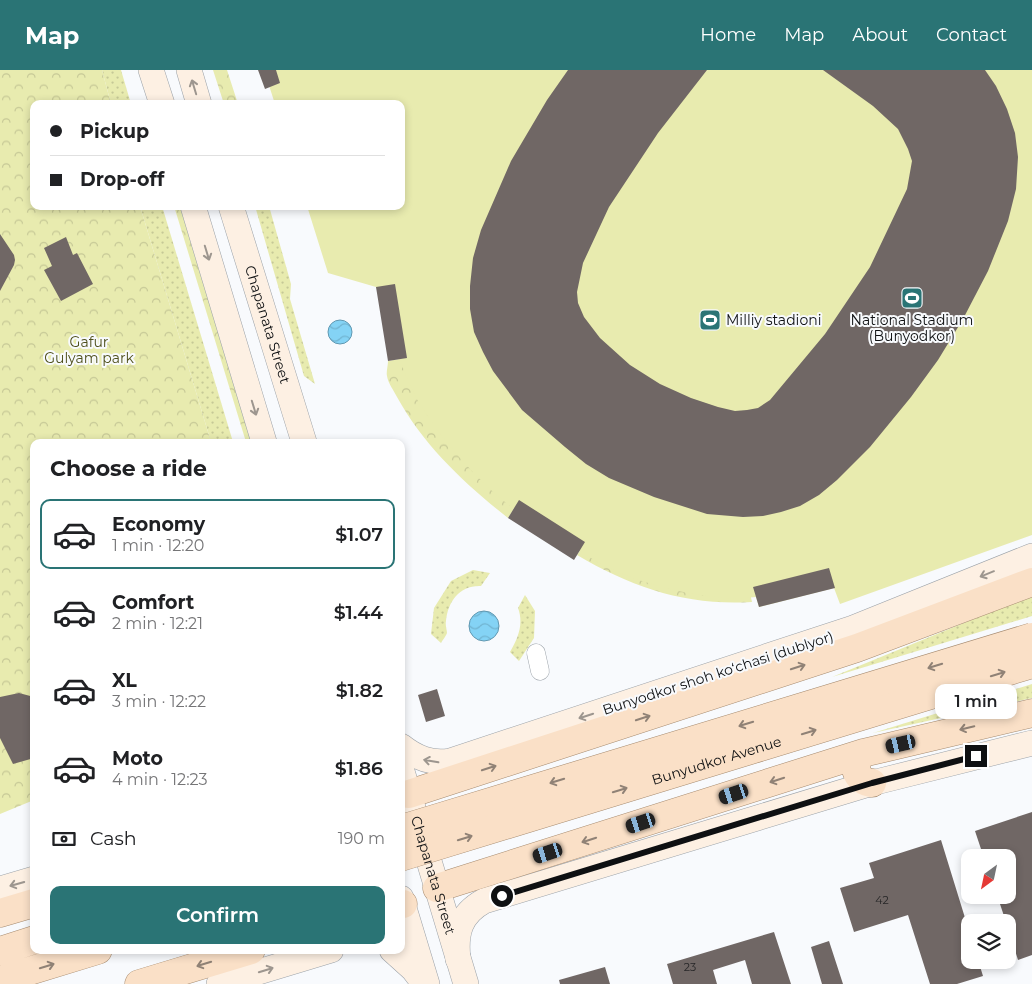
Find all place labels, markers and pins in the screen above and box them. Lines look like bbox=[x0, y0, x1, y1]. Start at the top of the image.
sports icon: National Stadium (Bunyodkor) bbox=[900, 286, 924, 310]
sports icon: Milliy stadioni bbox=[698, 308, 722, 332]
place label: Milliy stadioni bbox=[726, 311, 821, 329]
place label: National Stadium (Bunyodkor) bbox=[851, 311, 973, 345]

